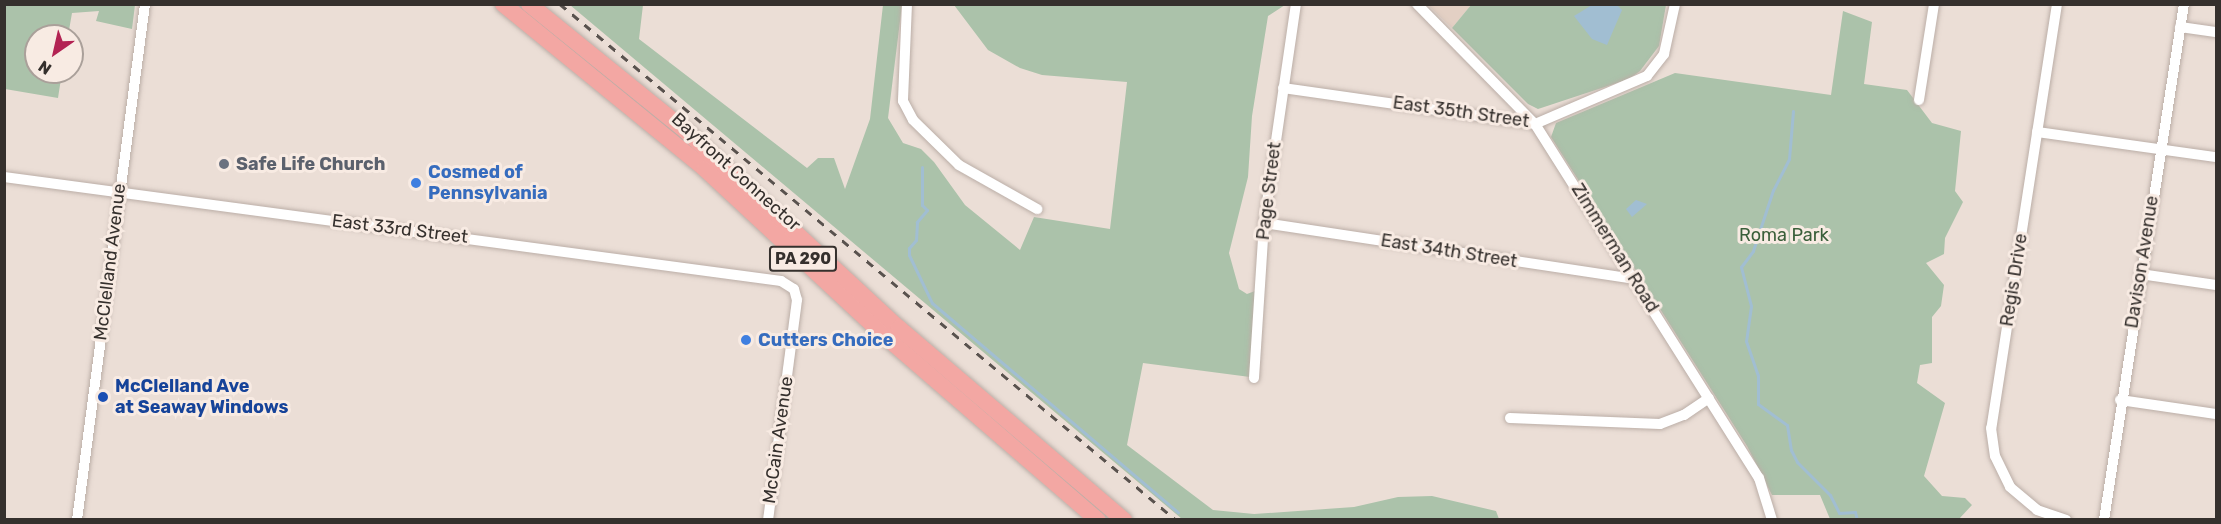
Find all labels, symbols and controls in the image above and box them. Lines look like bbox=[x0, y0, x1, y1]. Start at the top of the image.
north arrow bbox=[24, 24, 84, 84]
text: N bbox=[35, 57, 55, 79]
street label: East 35th Street bbox=[1391, 92, 1531, 132]
street label: Bayfront Connector bbox=[667, 108, 805, 236]
street label: Page Street bbox=[1252, 141, 1286, 241]
place label: Safe Life Church bbox=[236, 153, 385, 175]
marker: Safe Life Church bbox=[217, 157, 231, 171]
place label: Cosmed of Pennsylvania bbox=[428, 162, 548, 204]
marker: Cosmed of Pennsylvania bbox=[409, 176, 423, 190]
street label: Zimmerman Road bbox=[1567, 180, 1663, 316]
street label: McClelland Avenue bbox=[90, 182, 130, 342]
street label: Davison Avenue bbox=[2121, 194, 2163, 330]
street label: East 33rd Street bbox=[331, 210, 469, 248]
park label: Roma Park bbox=[1739, 224, 1829, 246]
street label: East 34th Street bbox=[1379, 230, 1519, 272]
street label: Regis Drive bbox=[1996, 232, 2032, 328]
road number: PA 290 bbox=[768, 246, 838, 272]
place label: Cutters Choice bbox=[758, 329, 893, 351]
marker: Cutters Choice bbox=[739, 333, 753, 347]
street label: McCain Avenue bbox=[758, 375, 798, 505]
place label: McClelland Ave at Seaway Windows bbox=[115, 376, 289, 418]
marker: McClelland Ave at Seaway Windows bbox=[96, 390, 110, 404]

